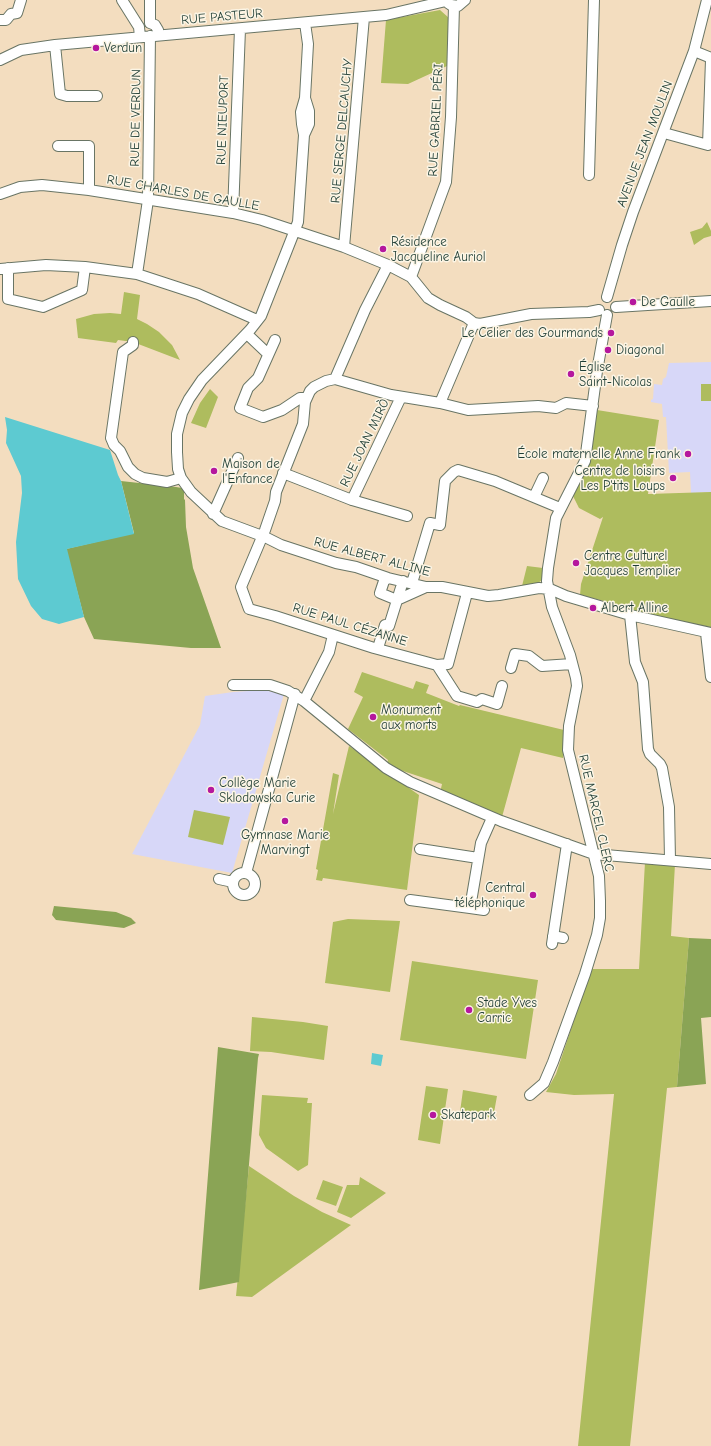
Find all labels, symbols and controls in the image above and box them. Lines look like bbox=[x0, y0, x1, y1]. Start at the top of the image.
street label: RUE PASTEUR bbox=[181, 6, 263, 28]
place label: Verdun bbox=[104, 40, 142, 56]
marker: Verdun bbox=[91, 43, 101, 53]
street label: RUE SERGE DELCAUCHY bbox=[328, 58, 356, 204]
street label: RUE GABRIEL PÉRI bbox=[425, 63, 447, 177]
street label: RUE DE VERDUN bbox=[127, 69, 145, 167]
street label: RUE NIEUPORT bbox=[214, 75, 232, 165]
street label: AVENUE JEAN MOULIN bbox=[614, 79, 676, 209]
street label: RUE CHARLES DE GAULLE bbox=[106, 172, 260, 214]
place label: Résidence Jacqueline Auriol bbox=[391, 234, 486, 265]
marker: Résidence Jacqueline Auriol bbox=[378, 244, 388, 254]
place label: De Gaulle bbox=[641, 294, 695, 310]
marker: De Gaulle bbox=[628, 297, 638, 307]
place label: Le Celier des Gourmands bbox=[461, 325, 603, 341]
marker: Le Celier des Gourmands bbox=[606, 328, 616, 338]
place label: Diagonal bbox=[616, 342, 664, 358]
marker: Diagonal bbox=[603, 345, 613, 355]
place label: Église Saint-Nicolas bbox=[579, 359, 652, 390]
marker: Église Saint-Nicolas bbox=[566, 369, 576, 379]
street label: RUE JOAN MIRÒ bbox=[337, 397, 393, 489]
place label: École maternelle Anne Frank bbox=[517, 446, 680, 462]
marker: École maternelle Anne Frank bbox=[683, 449, 693, 459]
place label: Maison de l'Enfance bbox=[222, 456, 280, 487]
place label: Centre de loisirs Les P'tits Loups bbox=[574, 463, 665, 494]
marker: Maison de l'Enfance bbox=[209, 466, 219, 476]
marker: Centre de loisirs Les P'tits Loups bbox=[668, 473, 678, 483]
street label: RUE ALBERT ALLINE bbox=[312, 534, 432, 580]
place label: Centre Culturel Jacques Templier bbox=[584, 548, 680, 579]
marker: Centre Culturel Jacques Templier bbox=[571, 558, 581, 568]
street label: RUE PAUL CÉZANNE bbox=[291, 600, 409, 650]
place label: Albert Alline bbox=[601, 600, 668, 616]
marker: Albert Alline bbox=[588, 603, 598, 613]
place label: Monument aux morts bbox=[381, 702, 441, 733]
marker: Monument aux morts bbox=[368, 712, 378, 722]
street label: RUE MARCEL CLERC bbox=[575, 753, 617, 873]
place label: Collège Marie Sklodowska Curie bbox=[219, 775, 315, 806]
marker: Collège Marie Sklodowska Curie bbox=[206, 785, 216, 795]
marker: Gymnase Marie Marvingt bbox=[280, 816, 290, 826]
place label: Gymnase Marie Marvingt bbox=[241, 827, 329, 858]
place label: Central téléphonique bbox=[455, 880, 525, 911]
marker: Central téléphonique bbox=[528, 890, 538, 900]
place label: Stade Yves Carric bbox=[477, 995, 537, 1026]
marker: Stade Yves Carric bbox=[464, 1005, 474, 1015]
place label: Skatepark bbox=[441, 1107, 496, 1123]
marker: Skatepark bbox=[428, 1110, 438, 1120]

